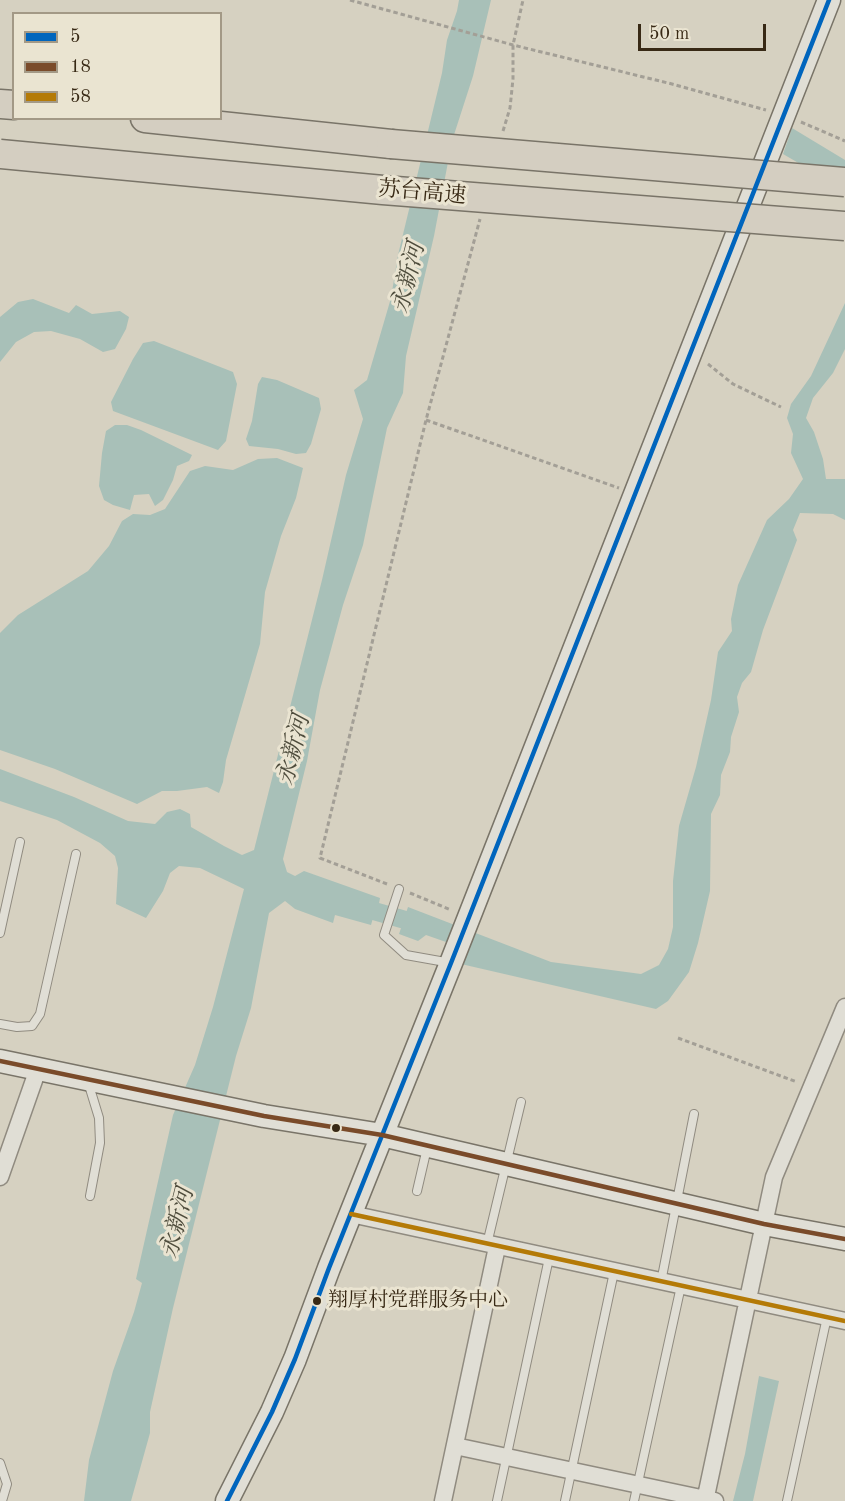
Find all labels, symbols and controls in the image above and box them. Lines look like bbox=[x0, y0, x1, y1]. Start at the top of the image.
legend bbox=[12, 12, 222, 120]
scale bar bbox=[641, 12, 768, 50]
text: 50 m bbox=[649, 25, 689, 43]
text: 5 bbox=[70, 28, 80, 46]
text: 18 bbox=[70, 58, 91, 76]
text: 58 bbox=[70, 88, 91, 106]
street label: 苏台高速 bbox=[377, 176, 467, 210]
water label: 永新河 bbox=[386, 240, 432, 316]
water label: 永新河 bbox=[271, 712, 317, 788]
unlabelled marker bbox=[330, 1122, 342, 1134]
water label: 永新河 bbox=[155, 1185, 201, 1261]
place label: 翔厚村党群服务中心 bbox=[328, 1289, 508, 1313]
marker: 翔厚村党群服务中心 bbox=[311, 1295, 323, 1307]

